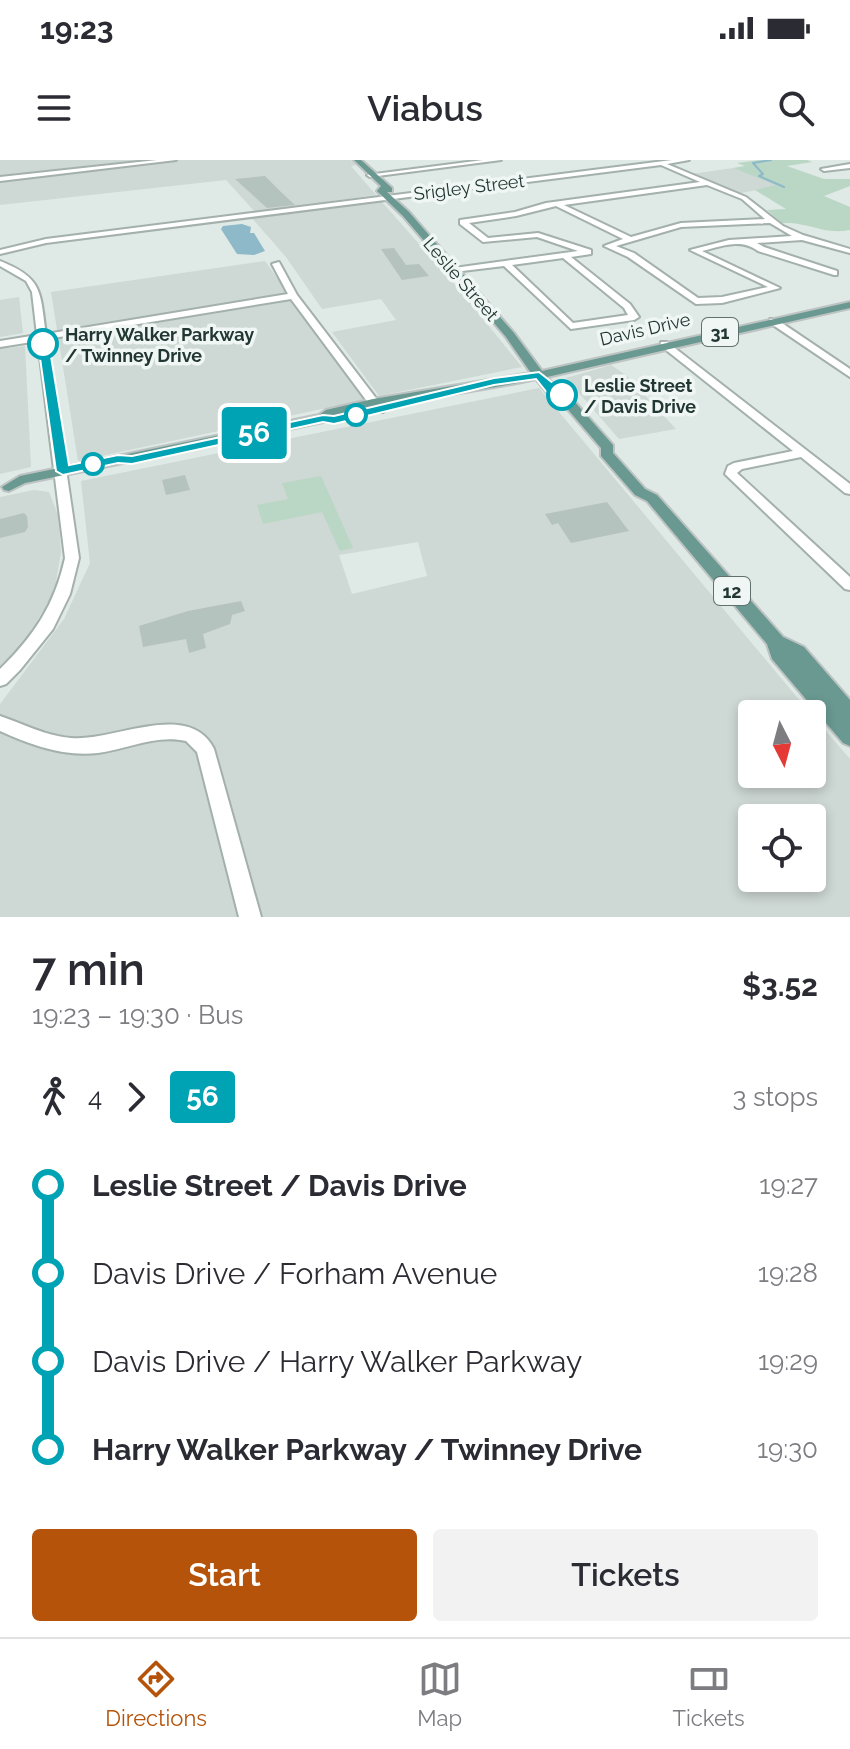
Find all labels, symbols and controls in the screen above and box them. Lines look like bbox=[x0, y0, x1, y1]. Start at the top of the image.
text: 19:23 bbox=[40, 11, 114, 46]
icon: menu bbox=[32, 86, 76, 130]
icon: search bbox=[774, 86, 818, 130]
text: Viabus bbox=[367, 87, 483, 129]
street label: Srigley Street bbox=[413, 170, 525, 204]
street label: Leslie Street bbox=[419, 233, 503, 325]
street label: Davis Drive bbox=[598, 308, 693, 350]
road number: 31 bbox=[702, 318, 738, 346]
place label: Harry Walker Parkway / Twinney Drive bbox=[65, 324, 254, 366]
marker: Harry Walker Parkway / Twinney Drive bbox=[28, 329, 58, 359]
place label: Leslie Street / Davis Drive bbox=[584, 375, 696, 417]
marker: Leslie Street / Davis Drive bbox=[547, 380, 577, 410]
unlabelled marker bbox=[345, 404, 367, 426]
line badge: 56 bbox=[218, 407, 290, 459]
text: 56 bbox=[238, 416, 270, 449]
unlabelled marker bbox=[82, 453, 104, 475]
road number: 12 bbox=[714, 577, 750, 605]
north arrow bbox=[738, 700, 826, 788]
map controls bbox=[738, 700, 826, 892]
button: locate bbox=[738, 804, 826, 892]
text: 7 min bbox=[32, 944, 145, 995]
text: $3.52 bbox=[742, 968, 818, 1003]
text: 19:23 – 19:30 · Bus bbox=[32, 1000, 243, 1030]
icon: walk bbox=[32, 1075, 76, 1119]
icon: forward bbox=[114, 1075, 158, 1119]
text: 56 bbox=[186, 1080, 219, 1113]
text: 4 bbox=[88, 1082, 102, 1112]
text: 3 stops bbox=[732, 1082, 818, 1112]
text: Leslie Street / Davis Drive bbox=[92, 1168, 467, 1203]
text: 19:27 bbox=[759, 1170, 818, 1200]
text: Davis Drive / Forham Avenue bbox=[92, 1256, 497, 1291]
text: 19:28 bbox=[758, 1258, 818, 1288]
text: Davis Drive / Harry Walker Parkway bbox=[92, 1344, 582, 1379]
text: 19:29 bbox=[758, 1346, 818, 1376]
text: Harry Walker Parkway / Twinney Drive bbox=[92, 1432, 642, 1467]
text: 19:30 bbox=[757, 1434, 818, 1464]
button: Start bbox=[32, 1529, 417, 1621]
button: Tickets bbox=[433, 1529, 818, 1621]
tab: Directions bbox=[105, 1657, 207, 1731]
tab: Map bbox=[417, 1657, 462, 1731]
tab: Tickets bbox=[673, 1657, 745, 1731]

